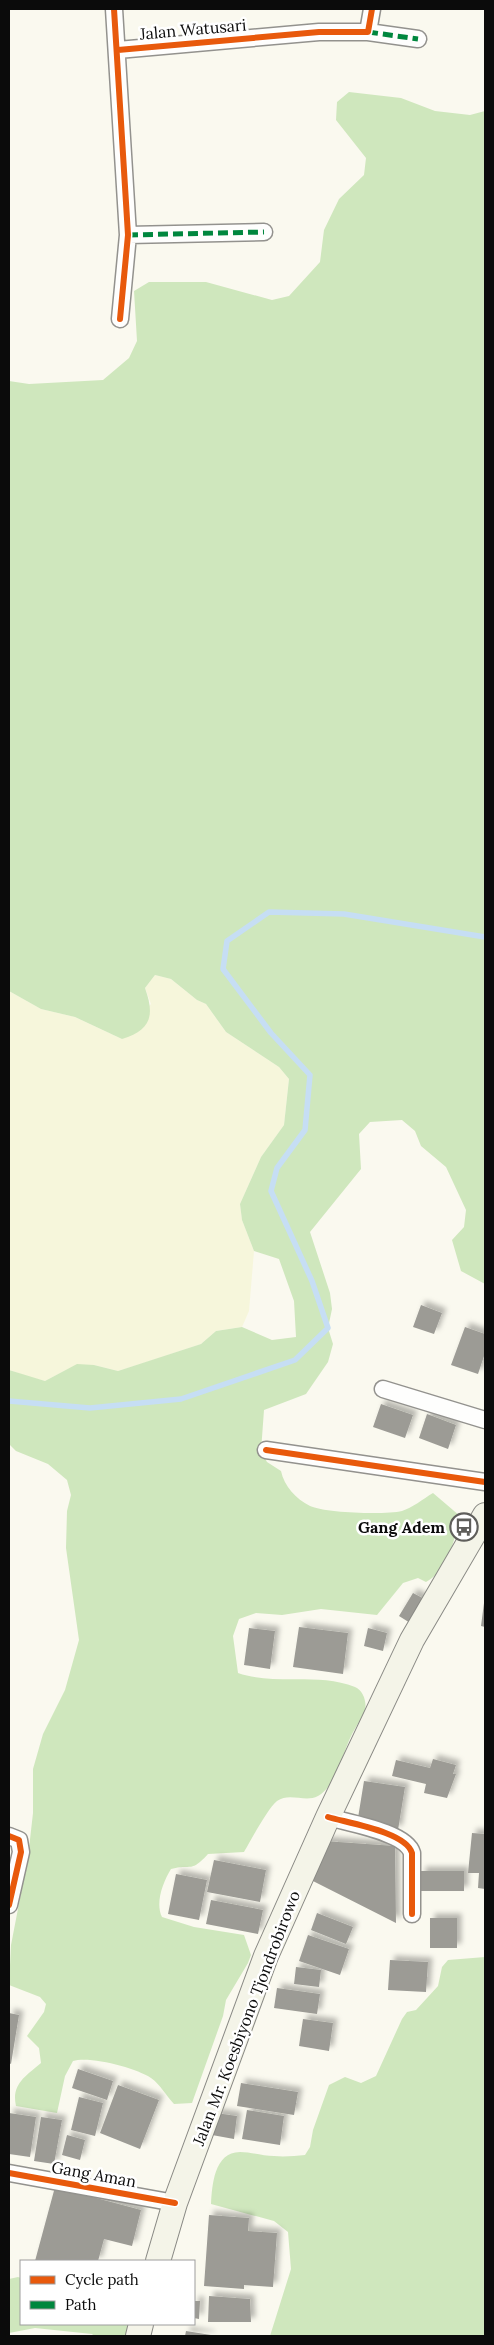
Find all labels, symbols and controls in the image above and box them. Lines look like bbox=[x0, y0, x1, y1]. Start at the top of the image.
street label: Jalan Watusari bbox=[138, 14, 247, 44]
bus stop icon: Gang Adem bbox=[449, 1512, 479, 1542]
place label: Gang Adem bbox=[358, 1517, 445, 1537]
street label: Jalan Mr. Koesbiyono Tjondrobirowo bbox=[188, 1888, 304, 2149]
street label: Gang Aman bbox=[50, 2157, 138, 2191]
legend bbox=[20, 2260, 195, 2325]
text: Cycle path bbox=[65, 2270, 139, 2289]
text: Path bbox=[65, 2295, 96, 2314]

